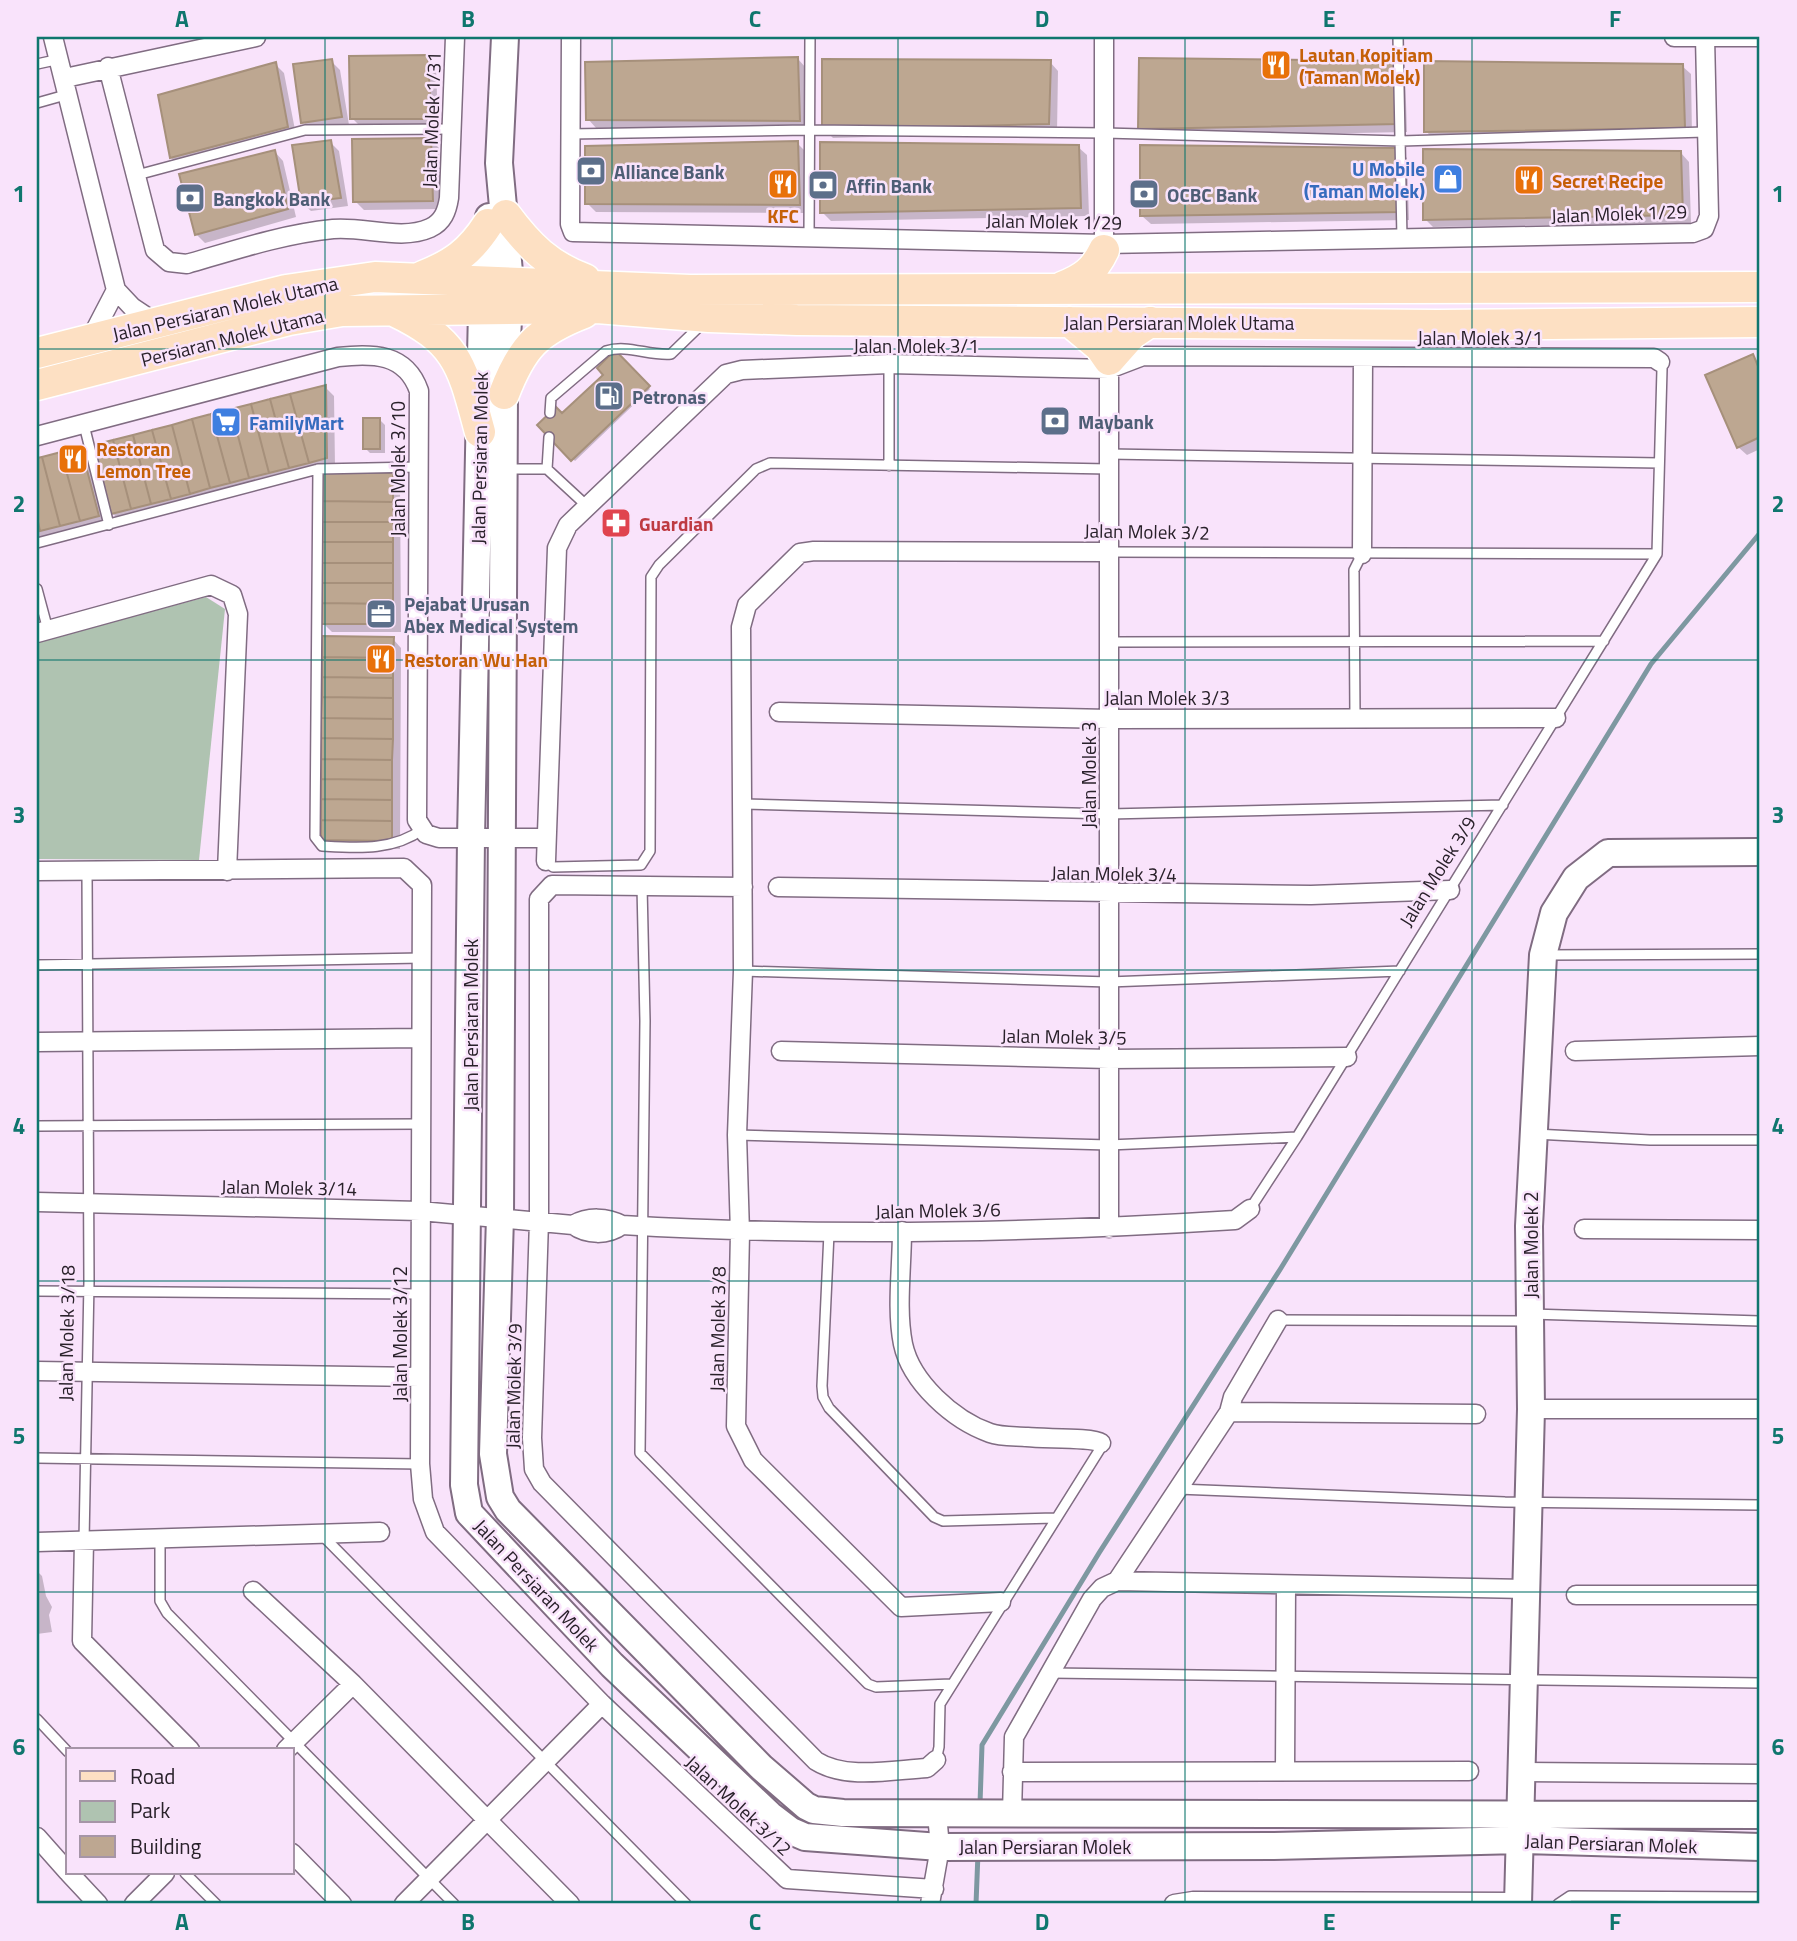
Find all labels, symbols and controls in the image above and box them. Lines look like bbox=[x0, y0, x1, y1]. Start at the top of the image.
text: A bbox=[175, 1, 189, 36]
text: B bbox=[461, 1, 475, 36]
text: C bbox=[749, 1, 761, 36]
text: D bbox=[1035, 1, 1049, 36]
text: E bbox=[1323, 1, 1335, 36]
text: F bbox=[1609, 1, 1621, 36]
place label: Lautan Kopitiam (Taman Molek) bbox=[1299, 40, 1433, 91]
restaurant icon: Lautan Kopitiam (Taman Molek) bbox=[1259, 48, 1293, 82]
street label: Jalan Molek 1/31 bbox=[414, 51, 448, 189]
bank icon: Alliance Bank bbox=[574, 154, 608, 188]
place label: U Mobile (Taman Molek) bbox=[1304, 154, 1425, 205]
place label: Alliance Bank bbox=[614, 157, 725, 186]
shop icon: U Mobile (Taman Molek) bbox=[1431, 162, 1465, 196]
restaurant icon: Secret Recipe bbox=[1512, 163, 1546, 197]
place label: Secret Recipe bbox=[1552, 166, 1663, 195]
restaurant icon: KFC bbox=[766, 167, 800, 201]
bank icon: Affin Bank bbox=[806, 168, 840, 202]
place label: Affin Bank bbox=[846, 171, 932, 200]
text: 1 bbox=[13, 176, 25, 211]
text: 1 bbox=[1772, 176, 1784, 211]
bank icon: OCBC Bank bbox=[1127, 177, 1161, 211]
place label: OCBC Bank bbox=[1167, 180, 1258, 209]
bank icon: Bangkok Bank bbox=[173, 181, 207, 215]
place label: Bangkok Bank bbox=[213, 184, 330, 213]
street label: Jalan Molek 1/29 bbox=[1550, 196, 1688, 230]
place label: KFC bbox=[767, 201, 799, 230]
street label: Jalan Molek 1/29 bbox=[986, 205, 1122, 237]
street label: Jalan Persiaran Molek Utama bbox=[110, 271, 340, 345]
street label: Persiaran Molek Utama bbox=[138, 303, 326, 371]
street label: Jalan Persiaran Molek Utama bbox=[1064, 308, 1295, 337]
street label: Jalan Molek 3/1 bbox=[1417, 323, 1543, 352]
street label: Jalan Molek 3/1 bbox=[853, 331, 979, 360]
street label: Jalan Persiaran Molek bbox=[463, 371, 495, 545]
fuel station icon: Petronas bbox=[592, 379, 626, 413]
place label: Petronas bbox=[632, 382, 706, 411]
street label: Jalan Molek 3/10 bbox=[383, 401, 412, 537]
bank icon: Maybank bbox=[1038, 404, 1072, 438]
supermarket icon: FamilyMart bbox=[209, 405, 243, 439]
place label: Maybank bbox=[1078, 407, 1154, 436]
place label: FamilyMart bbox=[249, 408, 344, 437]
place label: Restoran Lemon Tree bbox=[96, 434, 191, 485]
restaurant icon: Restoran Lemon Tree bbox=[56, 442, 90, 476]
text: 2 bbox=[13, 486, 25, 521]
text: 2 bbox=[1772, 486, 1784, 521]
pharmacy icon: Guardian bbox=[599, 506, 633, 540]
place label: Guardian bbox=[639, 509, 713, 538]
street label: Jalan Molek 3/2 bbox=[1084, 515, 1210, 547]
place label: Pejabat Urusan Abex Medical System bbox=[404, 589, 578, 640]
office icon: Pejabat Urusan Abex Medical System bbox=[364, 597, 398, 631]
restaurant icon: Restoran Wu Han bbox=[364, 642, 398, 676]
place label: Restoran Wu Han bbox=[404, 645, 548, 674]
street label: Jalan Molek 3/3 bbox=[1104, 683, 1230, 712]
street label: Jalan Molek 3 bbox=[1074, 721, 1103, 829]
text: 3 bbox=[13, 797, 25, 832]
text: 3 bbox=[1772, 797, 1784, 832]
street label: Jalan Molek 3/9 bbox=[1391, 810, 1483, 932]
street label: Jalan Molek 3/4 bbox=[1051, 857, 1177, 889]
street label: Jalan Persiaran Molek bbox=[456, 939, 485, 1111]
street label: Jalan Molek 3/5 bbox=[1001, 1020, 1127, 1052]
text: 4 bbox=[13, 1108, 25, 1143]
text: 4 bbox=[1772, 1108, 1784, 1143]
street label: Jalan Molek 3/14 bbox=[221, 1171, 357, 1203]
street label: Jalan Molek 2 bbox=[1516, 1191, 1545, 1299]
street label: Jalan Molek 3/6 bbox=[875, 1194, 1001, 1226]
street label: Jalan Molek 3/18 bbox=[50, 1264, 82, 1401]
street label: Jalan Molek 3/12 bbox=[385, 1266, 414, 1402]
street label: Jalan Molek 3/8 bbox=[701, 1266, 733, 1392]
street label: Jalan Molek 3/9 bbox=[497, 1323, 529, 1449]
text: 5 bbox=[13, 1418, 25, 1453]
text: 5 bbox=[1772, 1418, 1784, 1453]
street label: Jalan Persiaran Molek bbox=[468, 1512, 606, 1658]
text: 6 bbox=[13, 1729, 26, 1764]
text: 6 bbox=[1772, 1729, 1785, 1764]
legend bbox=[66, 1748, 294, 1874]
street label: Jalan Molek 3/12 bbox=[679, 1748, 799, 1862]
text: Road bbox=[130, 1760, 175, 1792]
text: Park bbox=[130, 1794, 170, 1826]
street label: Jalan Persiaran Molek bbox=[1524, 1825, 1698, 1861]
text: Building bbox=[130, 1830, 202, 1862]
street label: Jalan Persiaran Molek bbox=[959, 1832, 1131, 1861]
text: A bbox=[175, 1904, 189, 1939]
text: B bbox=[461, 1904, 475, 1939]
text: C bbox=[749, 1904, 761, 1939]
text: D bbox=[1035, 1904, 1049, 1939]
text: E bbox=[1323, 1904, 1335, 1939]
text: F bbox=[1609, 1904, 1621, 1939]

